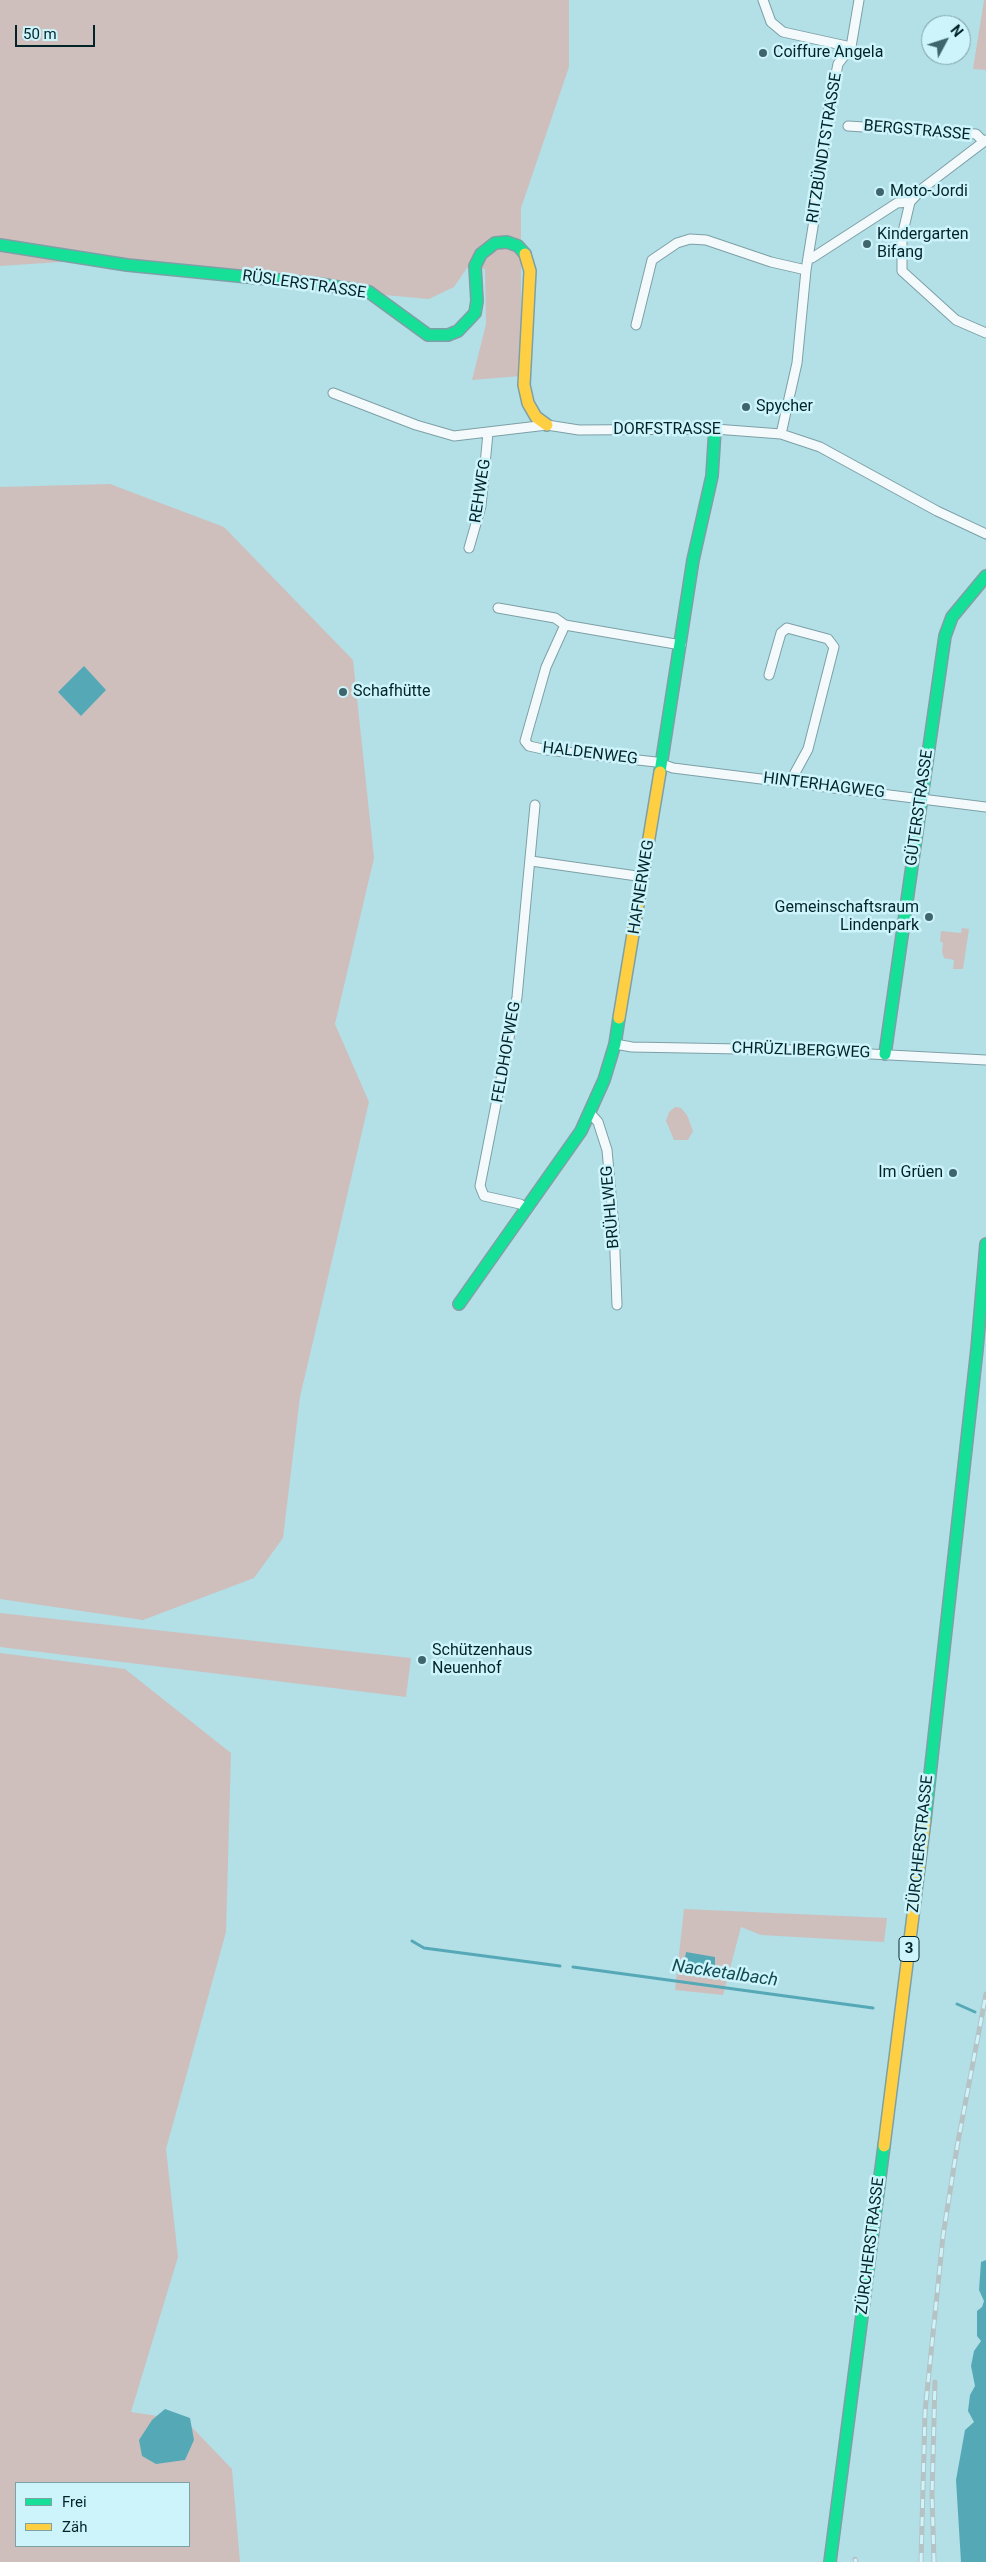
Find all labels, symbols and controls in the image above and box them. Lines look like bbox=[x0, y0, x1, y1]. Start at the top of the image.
scale bar bbox=[18, 15, 98, 47]
north arrow bbox=[921, 15, 971, 65]
text: N bbox=[947, 22, 966, 40]
text: 50 m bbox=[23, 25, 57, 43]
place label: Coiffure Angela bbox=[773, 43, 883, 63]
marker: Coiffure Angela bbox=[757, 47, 769, 59]
street label: RITZBÜNDTSTRASSE bbox=[804, 71, 846, 225]
street label: BERGSTRASSE bbox=[863, 117, 971, 145]
place label: Moto-Jordi bbox=[890, 182, 968, 202]
marker: Moto-Jordi bbox=[874, 186, 886, 198]
place label: Kindergarten Bifang bbox=[877, 225, 969, 263]
marker: Kindergarten Bifang bbox=[861, 238, 873, 250]
street label: RÜSLERSTRASSE bbox=[241, 267, 367, 303]
place label: Spycher bbox=[756, 397, 813, 417]
marker: Spycher bbox=[740, 401, 752, 413]
street label: DORFSTRASSE bbox=[613, 420, 721, 440]
street label: REHWEG bbox=[466, 458, 496, 524]
place label: Schafhütte bbox=[353, 682, 431, 702]
marker: Schafhütte bbox=[337, 686, 349, 698]
street label: HALDENWEG bbox=[541, 739, 639, 769]
street label: GÜTERSTRASSE bbox=[902, 749, 938, 867]
street label: HINTERHAGWEG bbox=[762, 769, 886, 803]
street label: HAFNERWEG bbox=[625, 838, 659, 936]
place label: Gemeinschaftsraum Lindenpark bbox=[775, 898, 919, 936]
marker: Gemeinschaftsraum Lindenpark bbox=[923, 911, 935, 923]
street label: FELDHOFWEG bbox=[489, 1000, 525, 1104]
street label: CHRÜZLIBERGWEG bbox=[731, 1039, 871, 1063]
place label: Im Grüen bbox=[878, 1163, 943, 1183]
street label: BRÜHLWEG bbox=[598, 1165, 624, 1249]
marker: Im Grüen bbox=[947, 1167, 959, 1179]
place label: Schützenhaus Neuenhof bbox=[432, 1641, 532, 1679]
marker: Schützenhaus Neuenhof bbox=[416, 1654, 428, 1666]
street label: ZÜRCHERSTRASSE bbox=[904, 1774, 938, 1914]
road number: 3 bbox=[899, 1936, 919, 1962]
water label: Nacketalbach bbox=[671, 1956, 779, 1992]
street label: ZÜRCHERSTRASSE bbox=[853, 2176, 889, 2316]
legend bbox=[15, 2482, 190, 2547]
text: Frei bbox=[62, 2493, 87, 2511]
text: Zäh bbox=[62, 2518, 87, 2536]

